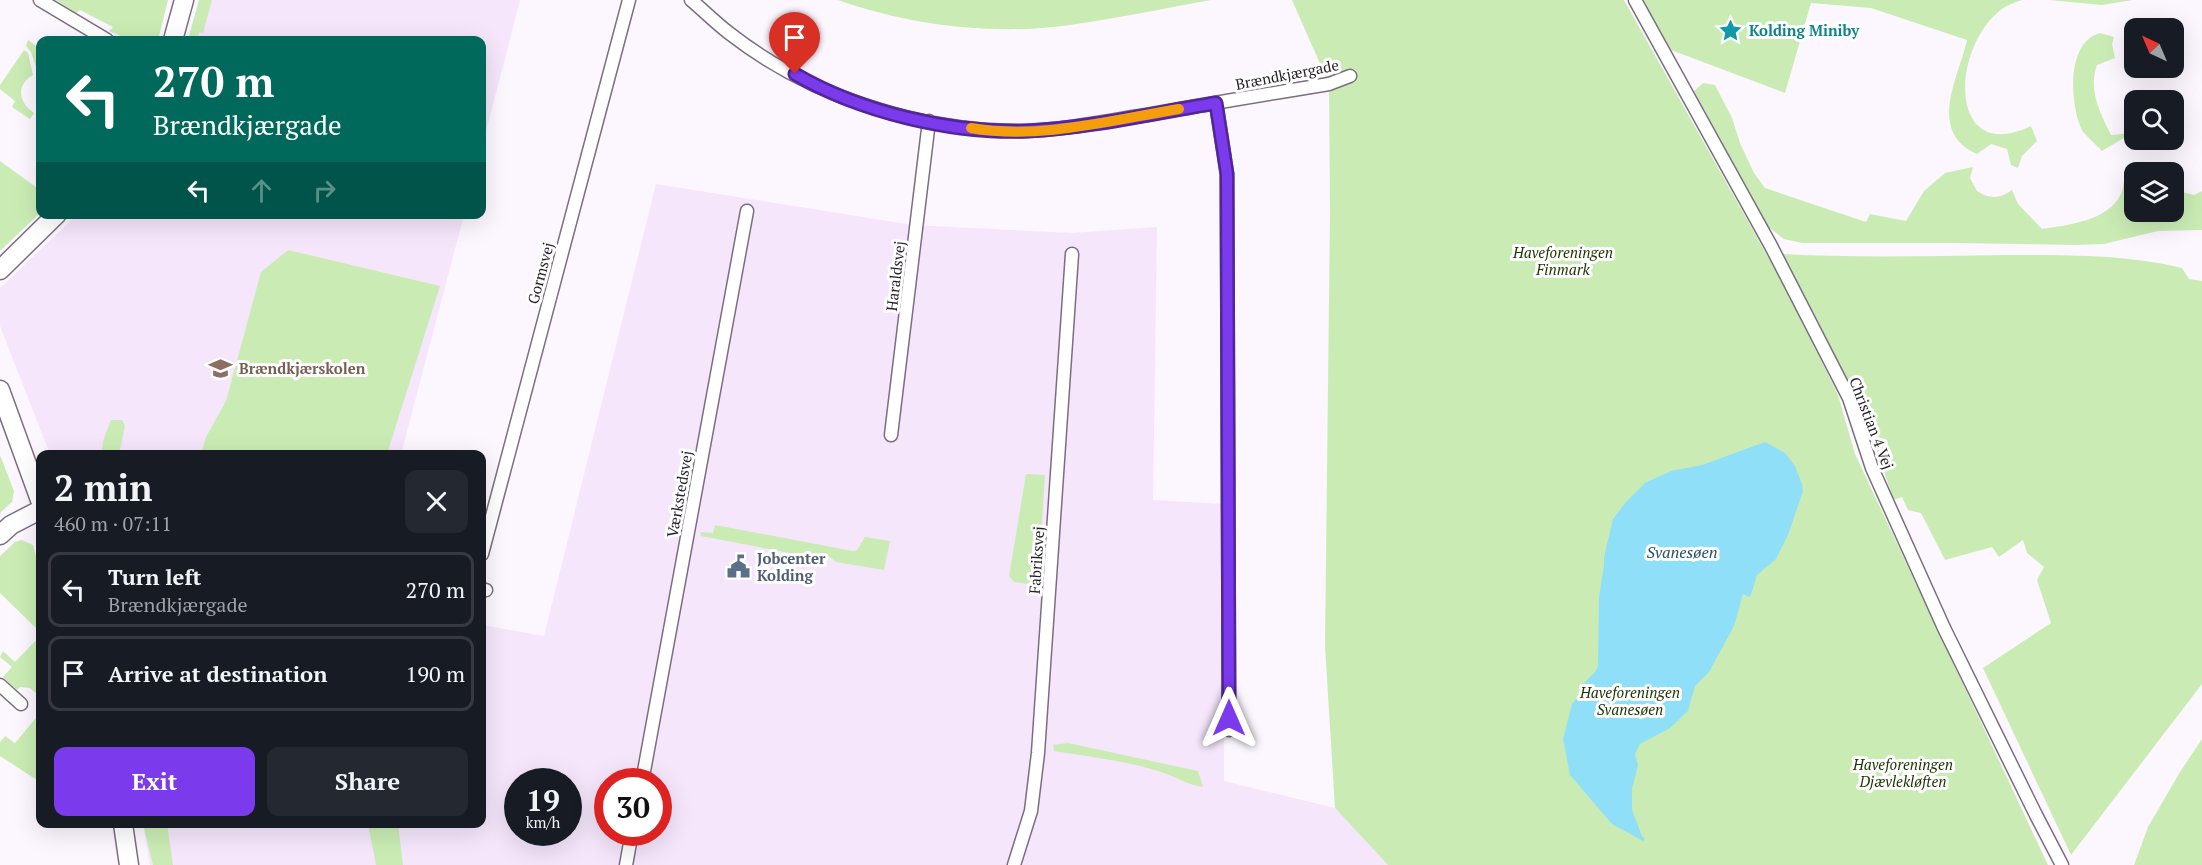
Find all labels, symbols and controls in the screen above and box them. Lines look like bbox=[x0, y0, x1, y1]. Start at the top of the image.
pin bbox=[769, 12, 820, 74]
place icon: Kolding Miniby bbox=[1718, 17, 1744, 43]
north arrow bbox=[2124, 18, 2184, 78]
map controls bbox=[2124, 18, 2184, 222]
place label: Kolding Miniby bbox=[1749, 20, 1860, 40]
icon: arrive bbox=[778, 21, 811, 54]
text: 270 m bbox=[153, 53, 274, 109]
street label: Brændkjærgade bbox=[1234, 54, 1340, 94]
icon: left bbox=[54, 60, 132, 138]
button: search bbox=[2124, 90, 2184, 150]
text: Brændkjærgade bbox=[153, 107, 342, 143]
button: layers bbox=[2124, 162, 2184, 222]
icon: left bbox=[182, 174, 215, 207]
icon: ahead bbox=[245, 174, 278, 207]
icon: right bbox=[308, 174, 341, 207]
street label: Gormsvej bbox=[522, 240, 558, 306]
street label: Haraldsvej bbox=[881, 240, 909, 312]
park label: Haveforeningen Finmark bbox=[1512, 242, 1613, 279]
school or university icon: Brændkjærskolen bbox=[208, 355, 234, 381]
place label: Brændkjærskolen bbox=[239, 358, 366, 378]
street label: Christian 4 Vej bbox=[1845, 374, 1899, 472]
street label: Værkstedsvej bbox=[662, 449, 696, 539]
text: 2 min bbox=[54, 464, 152, 511]
button: close bbox=[405, 470, 468, 533]
text: 460 m · 07:11 bbox=[54, 510, 172, 537]
street label: Fabriksvej bbox=[1024, 526, 1048, 594]
water label: Svanesøen bbox=[1647, 541, 1718, 563]
place label: Jobcenter Kolding bbox=[757, 548, 826, 585]
public building icon: Jobcenter Kolding bbox=[726, 554, 752, 580]
text: Turn left bbox=[108, 562, 201, 591]
icon: left bbox=[57, 573, 90, 606]
text: 270 m bbox=[405, 575, 465, 604]
text: Brændkjærgade bbox=[108, 591, 248, 618]
icon: arrive bbox=[57, 657, 90, 690]
text: Arrive at destination bbox=[108, 659, 327, 688]
text: 190 m bbox=[405, 659, 465, 688]
park label: Haveforeningen Svanesøen bbox=[1579, 682, 1680, 719]
position arrow bbox=[1197, 686, 1261, 750]
button: Exit bbox=[54, 747, 255, 816]
button: Share bbox=[267, 747, 468, 816]
park label: Haveforeningen Djævlekløften bbox=[1852, 754, 1953, 791]
speed limit sign: 30 bbox=[594, 768, 672, 846]
text: 19 bbox=[526, 780, 560, 820]
text: km/h bbox=[526, 812, 560, 832]

